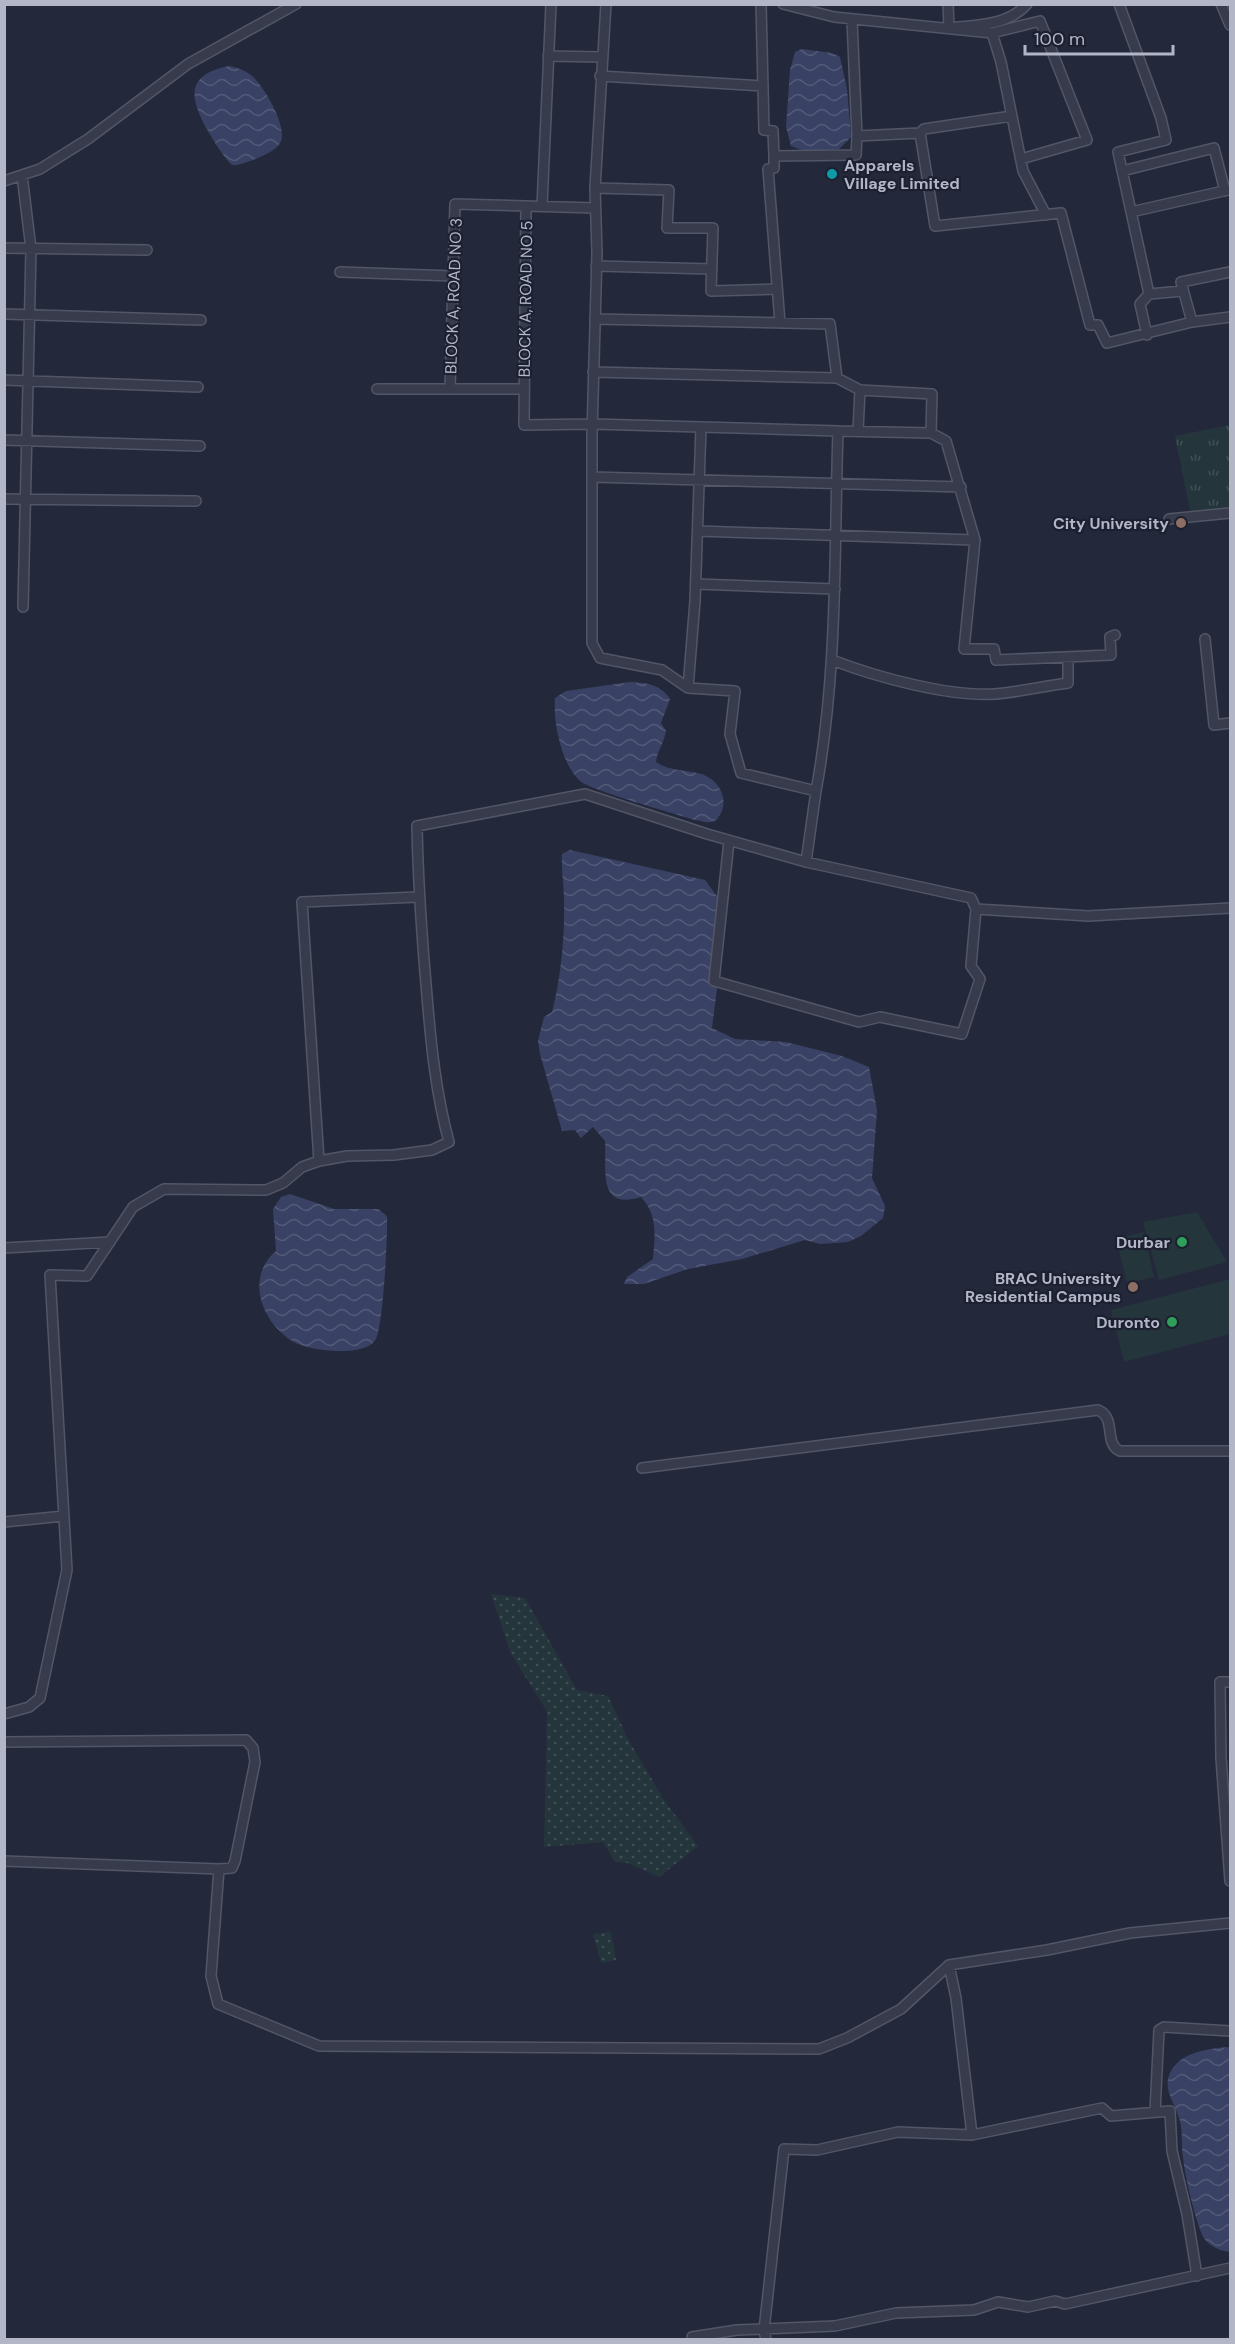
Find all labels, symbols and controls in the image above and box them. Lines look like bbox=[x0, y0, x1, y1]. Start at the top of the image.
scale bar bbox=[1025, 18, 1174, 56]
text: 100 m bbox=[1034, 27, 1085, 51]
place label: Apparels Village Limited bbox=[844, 155, 960, 194]
marker: Apparels Village Limited bbox=[825, 167, 839, 181]
street label: BLOCK A, ROAD NO 3 bbox=[440, 217, 467, 375]
street label: BLOCK A, ROAD NO 5 bbox=[514, 220, 537, 378]
place label: City University bbox=[1053, 513, 1169, 534]
marker: City University bbox=[1174, 516, 1188, 530]
place label: Durbar bbox=[1116, 1232, 1170, 1253]
marker: Durbar bbox=[1175, 1235, 1189, 1249]
place label: BRAC University Residential Campus bbox=[965, 1268, 1121, 1307]
marker: BRAC University Residential Campus bbox=[1126, 1280, 1140, 1294]
place label: Duronto bbox=[1096, 1312, 1160, 1333]
marker: Duronto bbox=[1165, 1315, 1179, 1329]

